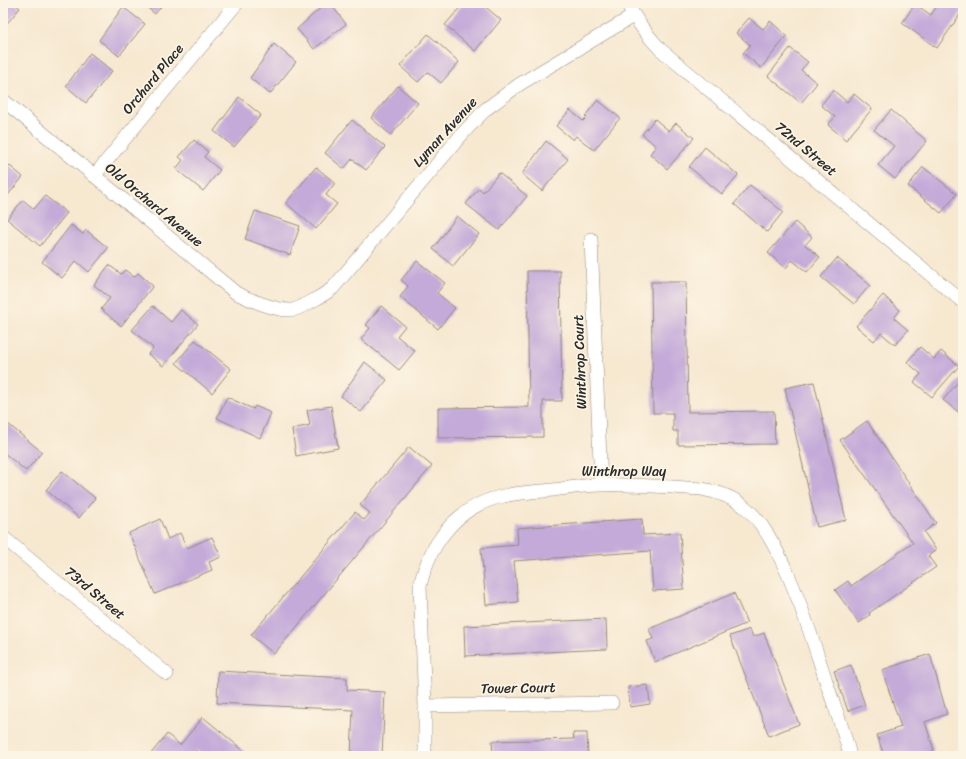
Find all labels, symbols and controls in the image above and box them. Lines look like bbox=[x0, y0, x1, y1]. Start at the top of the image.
street label: Orchard Place bbox=[116, 38, 190, 120]
street label: Lyman Avenue bbox=[406, 91, 484, 173]
street label: 72nd Street bbox=[769, 115, 843, 183]
street label: Old Orchard Avenue bbox=[99, 156, 209, 254]
street label: Winthrop Court bbox=[566, 314, 594, 410]
street label: Winthrop Way bbox=[582, 459, 667, 484]
street label: 73rd Street bbox=[59, 560, 131, 626]
street label: Tower Court bbox=[480, 675, 556, 701]

